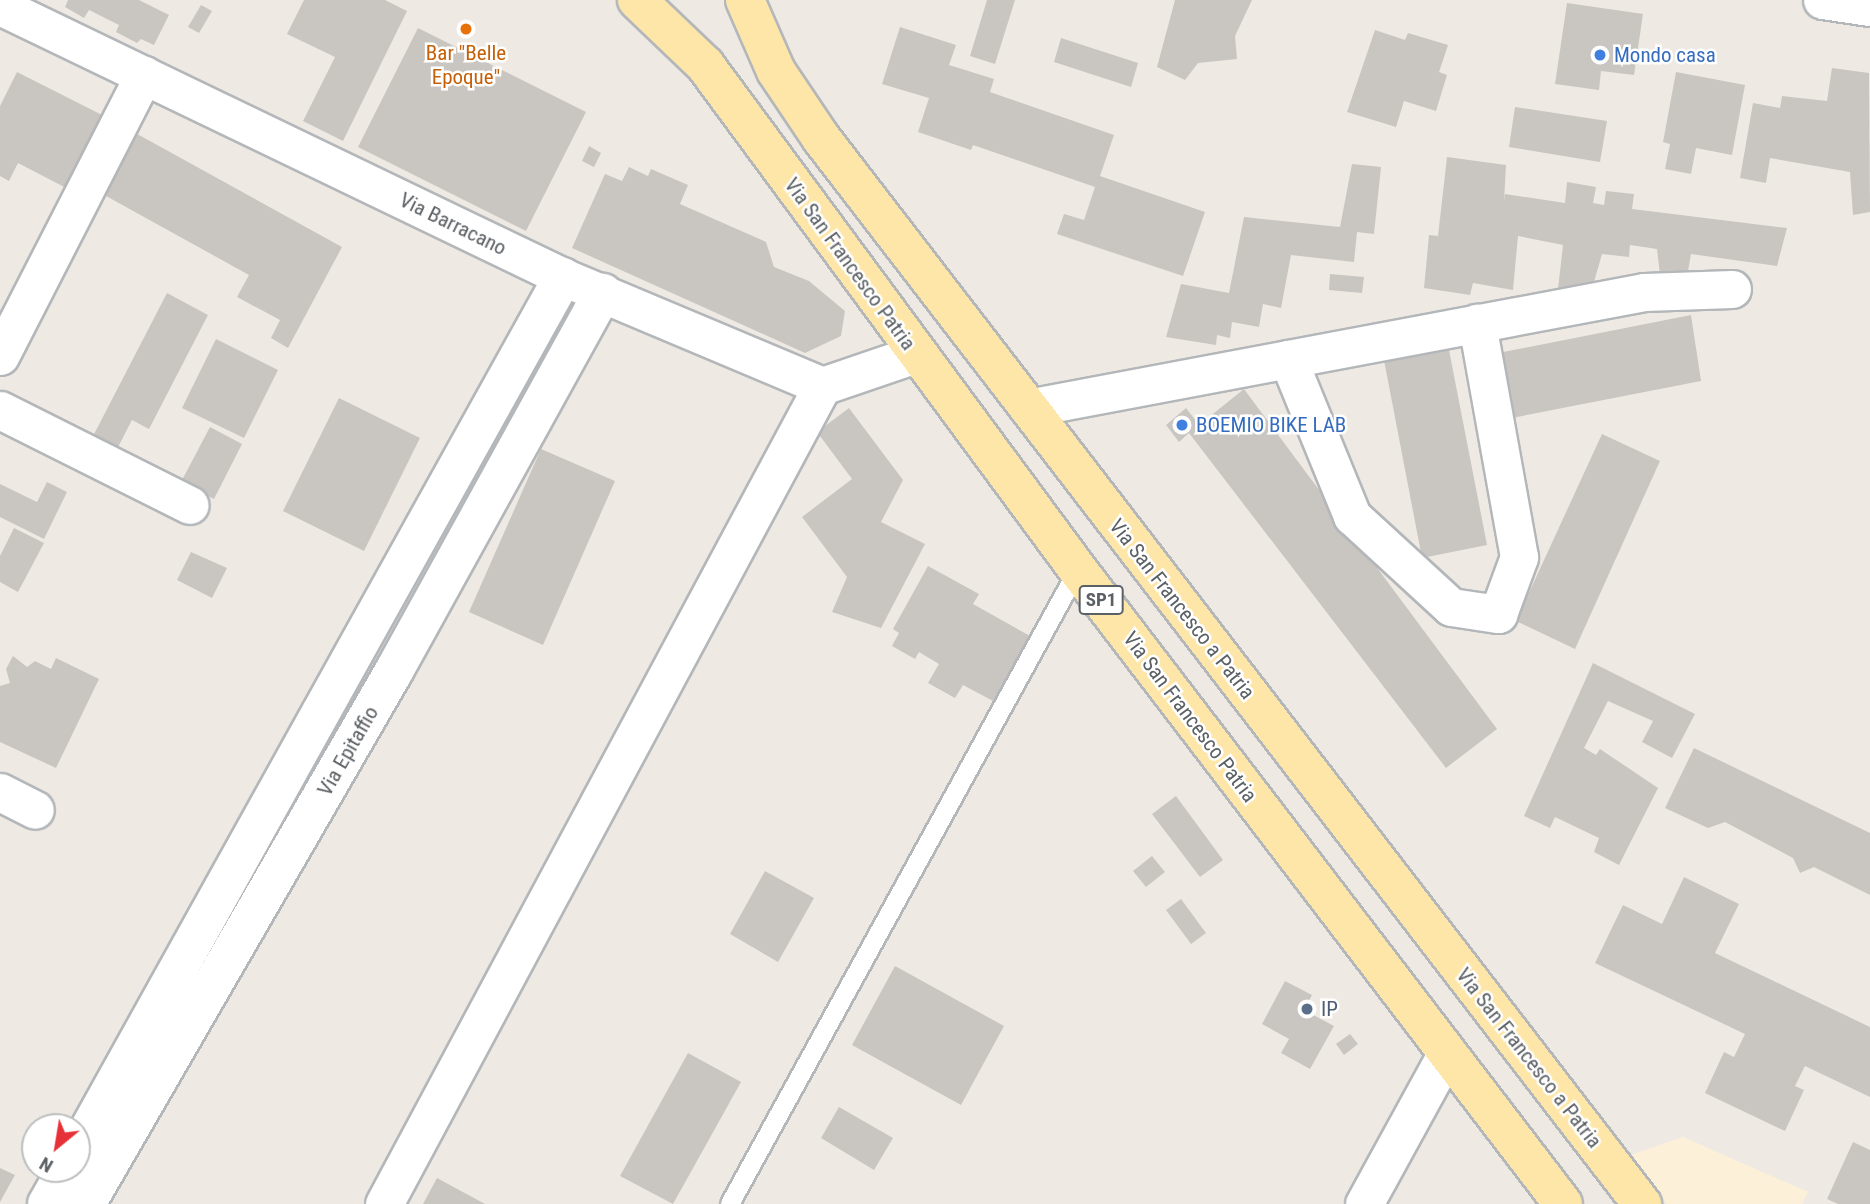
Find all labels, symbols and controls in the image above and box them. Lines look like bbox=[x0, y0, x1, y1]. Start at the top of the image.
marker: Bar "Belle Epoque" bbox=[458, 21, 474, 37]
place label: Bar "Belle Epoque" bbox=[426, 40, 506, 90]
place label: Mondo casa bbox=[1614, 42, 1716, 68]
marker: Mondo casa bbox=[1592, 47, 1608, 63]
street label: Via San Francesco Patria bbox=[779, 173, 921, 355]
street label: Via Barracano bbox=[395, 187, 511, 261]
place label: BOEMIO BIKE LAB bbox=[1196, 412, 1346, 438]
marker: BOEMIO BIKE LAB bbox=[1174, 417, 1190, 433]
street label: Via San Francesco a Patria bbox=[1104, 514, 1260, 704]
road number: SP1 bbox=[1078, 584, 1124, 615]
street label: Via San Francesco Patria bbox=[1118, 627, 1262, 807]
street label: Via Epitaffio bbox=[312, 702, 384, 800]
street label: Via San Francesco a Patria bbox=[1451, 963, 1607, 1153]
place label: IP bbox=[1321, 996, 1338, 1022]
marker: IP bbox=[1299, 1001, 1315, 1017]
north arrow bbox=[21, 1113, 91, 1183]
text: N bbox=[35, 1152, 57, 1178]

